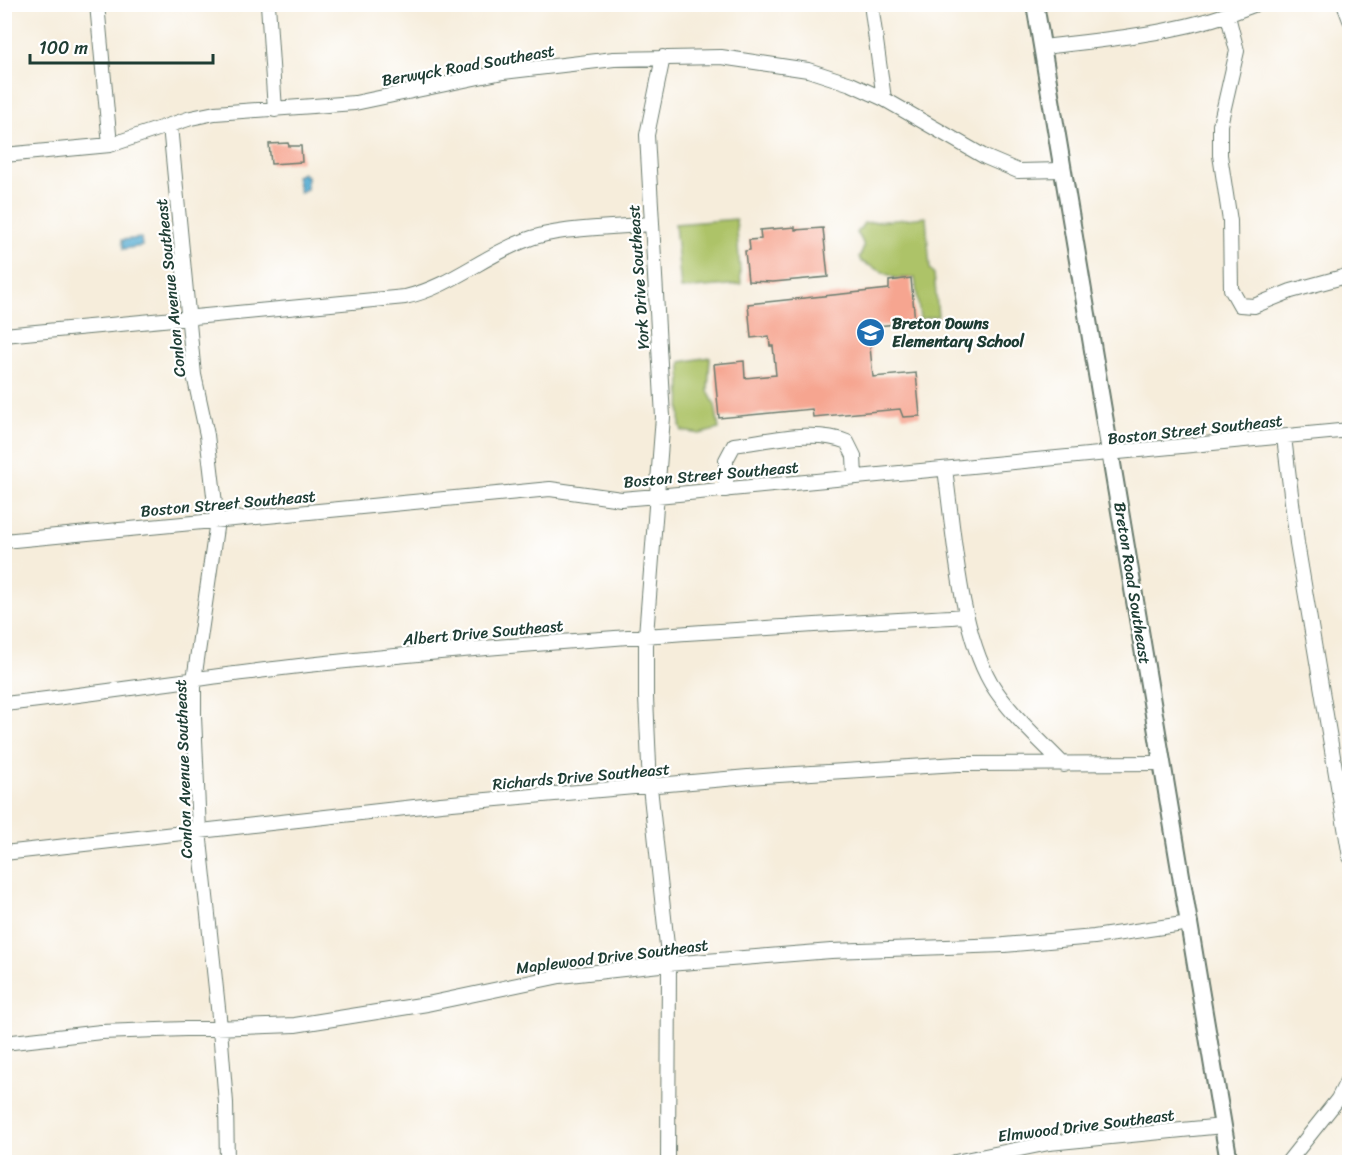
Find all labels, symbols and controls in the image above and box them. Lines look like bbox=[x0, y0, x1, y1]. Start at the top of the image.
scale bar bbox=[30, 27, 213, 65]
text: 100 m bbox=[39, 32, 88, 64]
street label: Berwyck Road Southeast bbox=[379, 36, 557, 95]
street label: Conlon Avenue Southeast bbox=[147, 197, 194, 379]
street label: York Drive Southeast bbox=[619, 204, 658, 350]
place label: Breton Downs Elementary School bbox=[892, 309, 1025, 356]
school or university icon: Breton Downs Elementary School bbox=[855, 316, 887, 348]
street label: Boston Street Southeast bbox=[1106, 406, 1284, 453]
street label: Boston Street Southeast bbox=[622, 452, 800, 497]
street label: Boston Street Southeast bbox=[139, 481, 317, 526]
street label: Breton Road Southeast bbox=[1105, 500, 1160, 666]
street label: Albert Drive Southeast bbox=[401, 611, 564, 654]
street label: Conlon Avenue Southeast bbox=[166, 679, 201, 859]
street label: Richards Drive Southeast bbox=[491, 754, 671, 799]
street label: Maplewood Drive Southeast bbox=[514, 930, 710, 983]
street label: Elmwood Drive Southeast bbox=[996, 1100, 1176, 1151]

